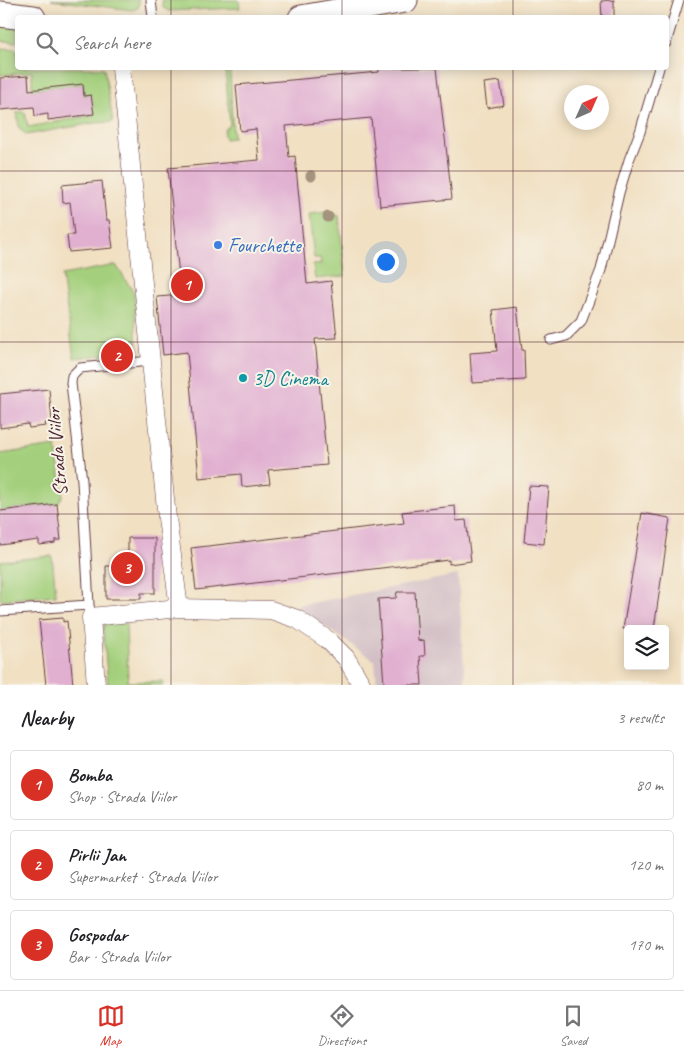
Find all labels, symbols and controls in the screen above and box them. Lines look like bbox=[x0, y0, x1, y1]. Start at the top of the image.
search box bbox=[15, 15, 669, 70]
icon: search bbox=[33, 29, 61, 57]
text: Search here bbox=[73, 31, 150, 55]
north arrow bbox=[564, 85, 609, 130]
place label: Fourchette bbox=[228, 233, 302, 258]
marker: Fourchette bbox=[212, 239, 224, 251]
your location bbox=[373, 249, 399, 275]
pin: 1 bbox=[171, 266, 203, 304]
pin: 2 bbox=[101, 337, 133, 375]
place label: 3D Cinema bbox=[253, 366, 330, 391]
marker: 3D Cinema bbox=[237, 372, 249, 384]
street label: Strada Viilor bbox=[41, 405, 73, 497]
pin: 3 bbox=[111, 549, 143, 587]
map controls bbox=[624, 625, 669, 670]
button: layers bbox=[624, 625, 669, 670]
text: Nearby bbox=[20, 705, 73, 731]
text: 3 results bbox=[617, 708, 664, 728]
text: Bomba bbox=[68, 763, 112, 787]
text: 1 bbox=[33, 775, 41, 795]
text: 80 m bbox=[636, 775, 663, 795]
text: Shop · Strada Viilor bbox=[68, 787, 177, 807]
text: Pirlii Jan bbox=[68, 843, 126, 867]
text: 2 bbox=[33, 855, 41, 875]
text: 120 m bbox=[629, 855, 663, 875]
text: Supermarket · Strada Viilor bbox=[68, 867, 217, 887]
text: Gospodar bbox=[68, 923, 127, 947]
text: 3 bbox=[33, 935, 41, 955]
text: 170 m bbox=[629, 935, 663, 955]
text: Bar · Strada Viilor bbox=[68, 947, 170, 967]
tab: Map bbox=[97, 1002, 125, 1049]
tab: Directions bbox=[318, 1002, 366, 1049]
tab: Saved bbox=[559, 1002, 587, 1049]

